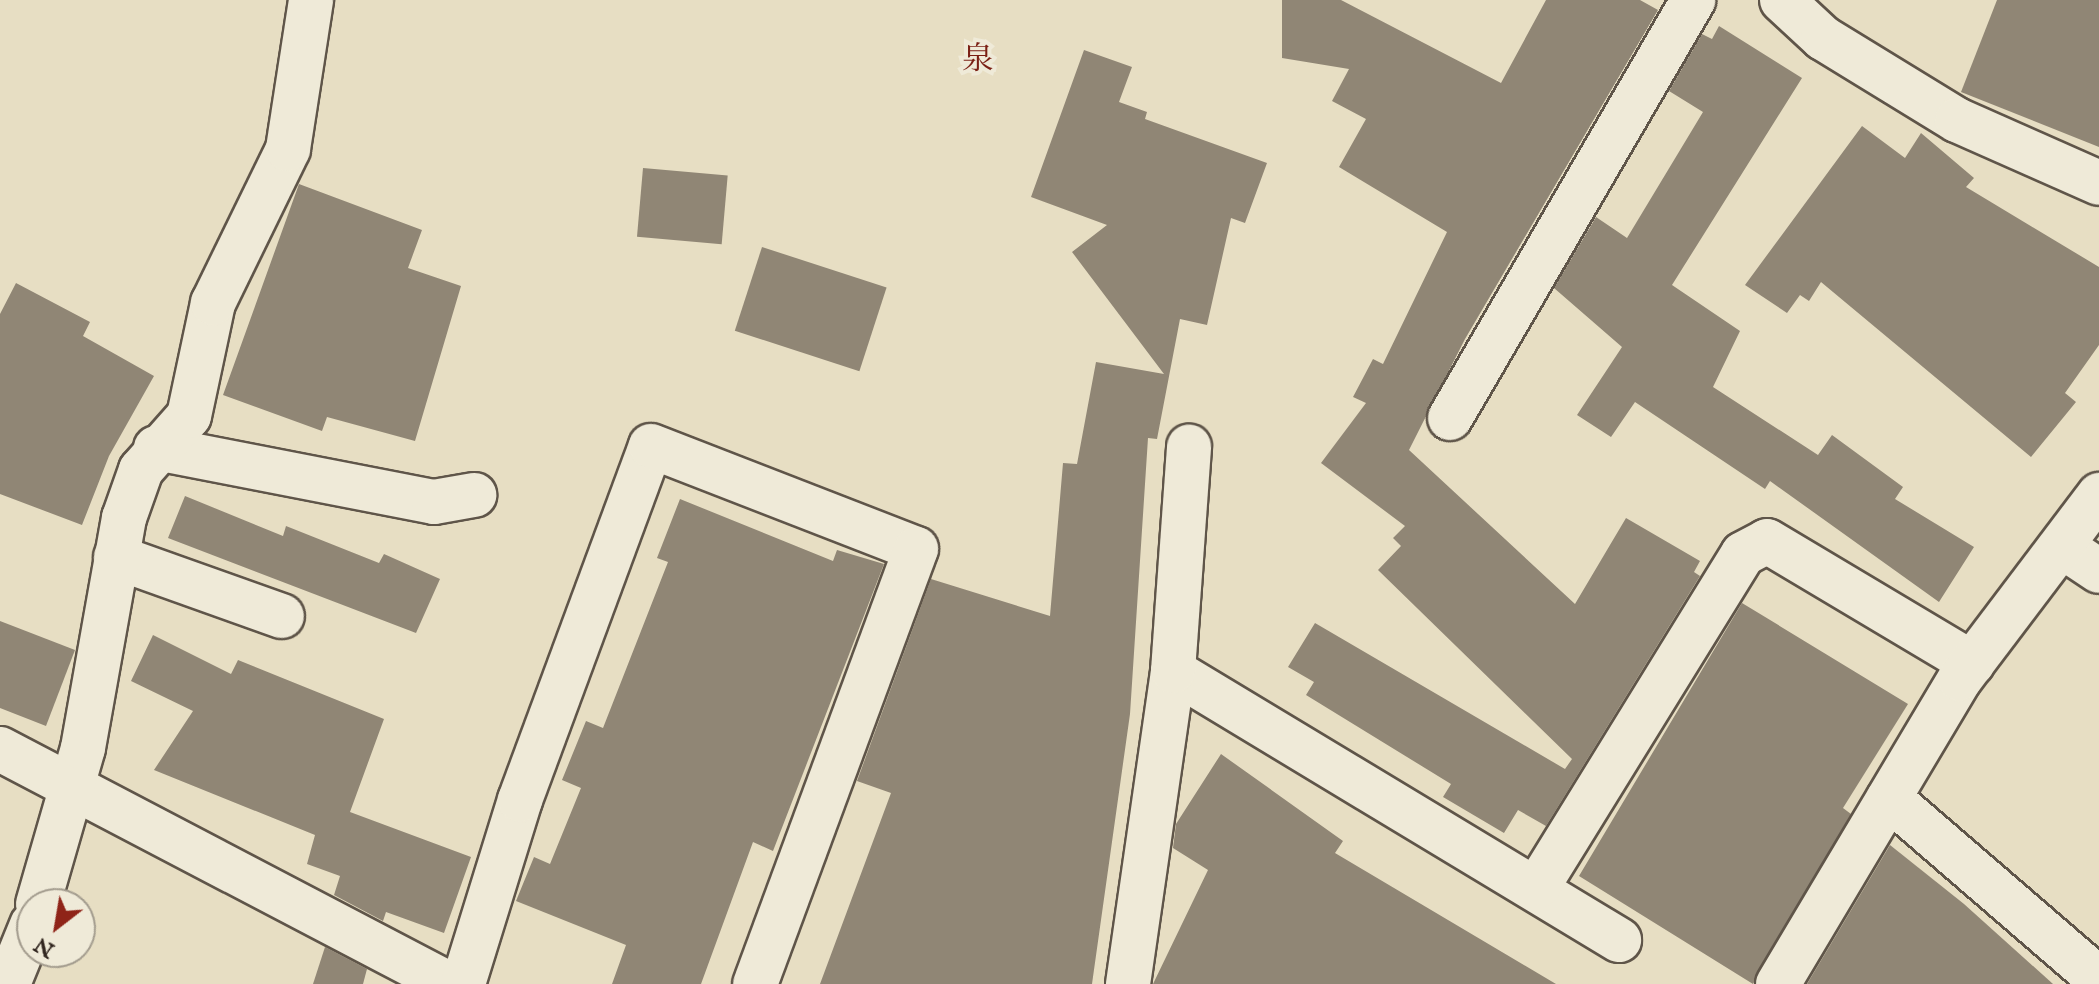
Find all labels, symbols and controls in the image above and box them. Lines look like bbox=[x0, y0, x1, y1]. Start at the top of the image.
district label: 泉 bbox=[962, 42, 994, 80]
north arrow bbox=[16, 888, 96, 968]
text: N bbox=[29, 930, 60, 964]

